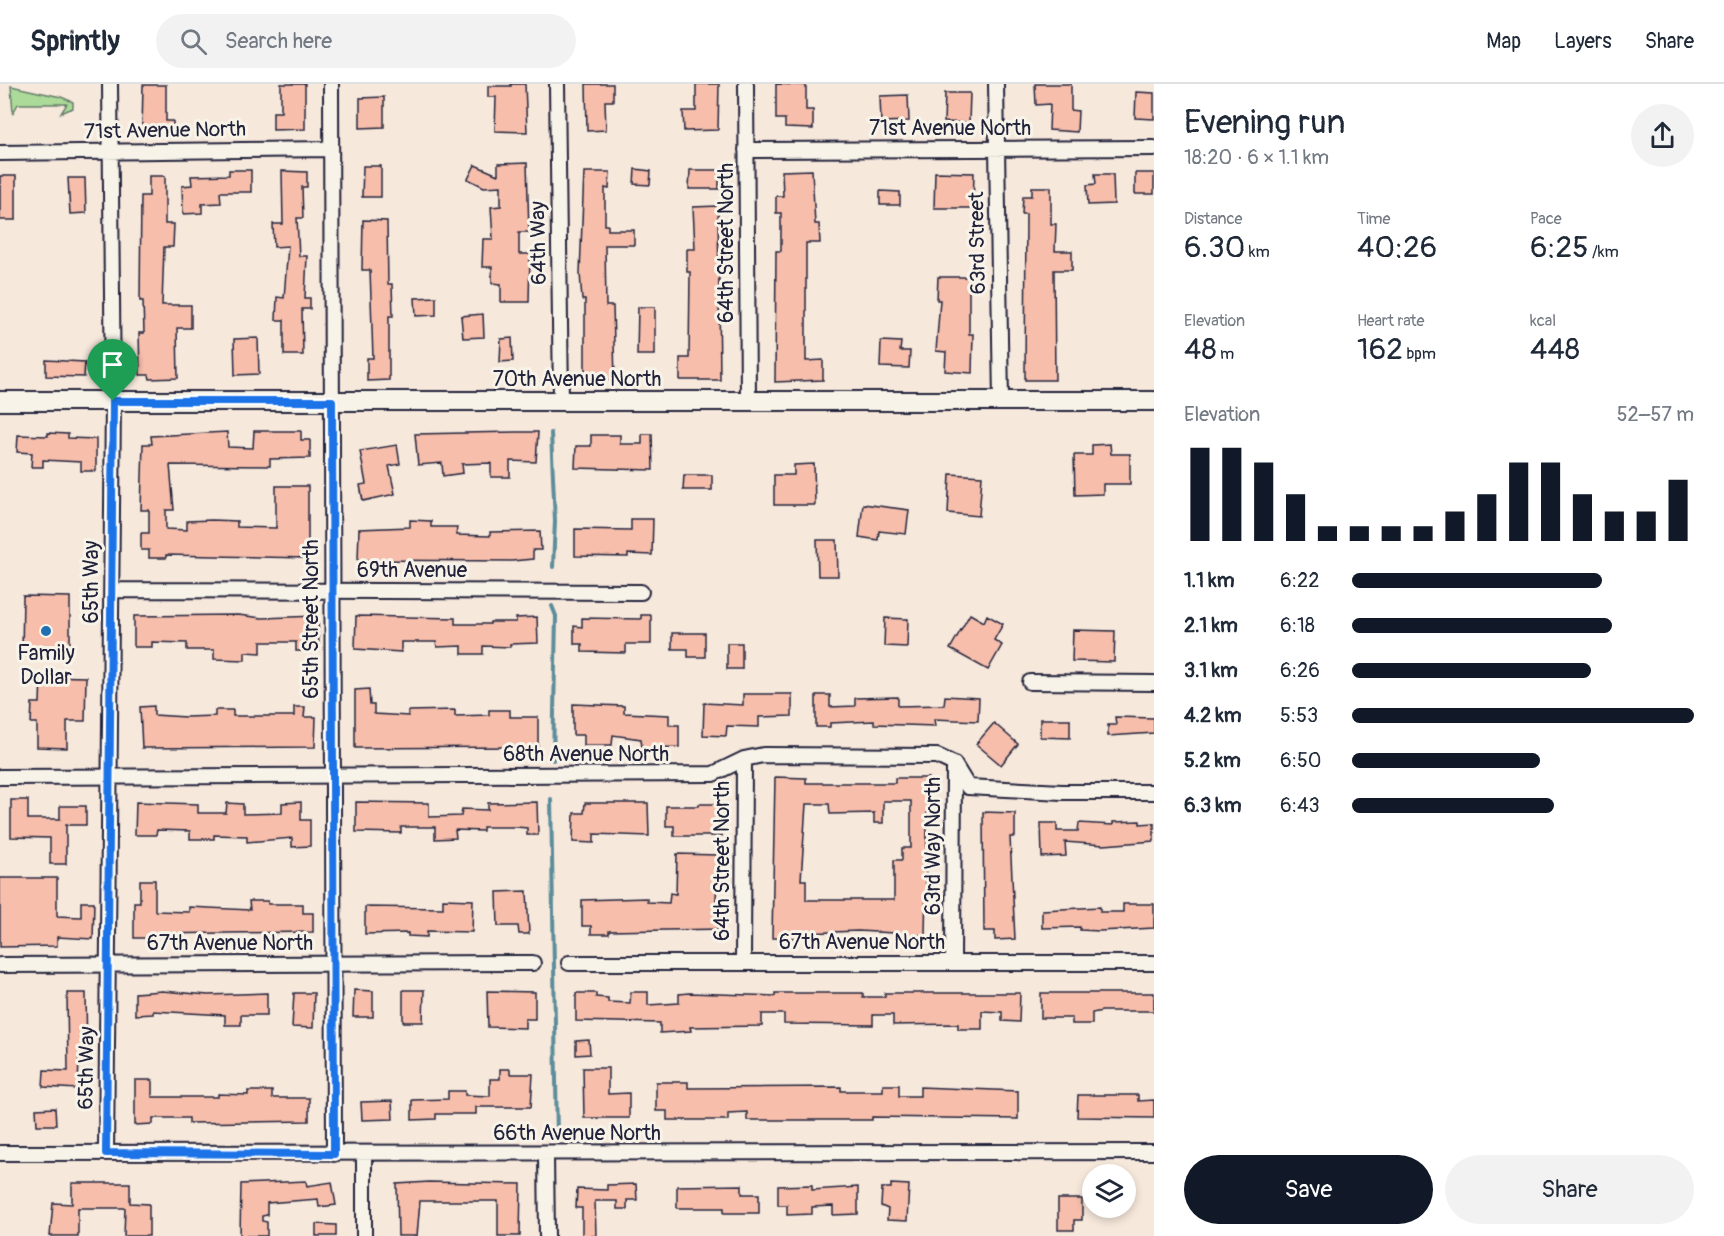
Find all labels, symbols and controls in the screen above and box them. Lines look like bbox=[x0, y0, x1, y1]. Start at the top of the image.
search box bbox=[156, 14, 576, 68]
text: Sprintly bbox=[30, 24, 120, 59]
icon: search bbox=[177, 25, 210, 58]
text: Search here bbox=[225, 27, 332, 55]
text: Map bbox=[1486, 28, 1521, 55]
text: Layers bbox=[1554, 28, 1612, 55]
text: Share bbox=[1645, 28, 1694, 55]
text: Evening run bbox=[1184, 102, 1345, 143]
button: share bbox=[1631, 104, 1694, 167]
street label: 71st Avenue North bbox=[869, 115, 1031, 142]
street label: 71st Avenue North bbox=[84, 116, 246, 145]
text: 18:20 · 6 × 1.1 km bbox=[1184, 145, 1329, 170]
street label: 64th Street North bbox=[713, 163, 740, 323]
street label: 63rd Street bbox=[963, 191, 992, 295]
street label: 64th Way bbox=[524, 201, 553, 285]
text: Distance bbox=[1184, 209, 1243, 229]
text: Time bbox=[1357, 209, 1390, 229]
text: Pace bbox=[1530, 209, 1562, 229]
text: 6.30 bbox=[1184, 229, 1245, 266]
text: 40:26 bbox=[1357, 229, 1437, 266]
text: 6:25 bbox=[1530, 229, 1589, 266]
text: km bbox=[1245, 242, 1270, 262]
text: /km bbox=[1589, 242, 1619, 262]
text: Elevation bbox=[1184, 311, 1245, 331]
text: Heart rate bbox=[1357, 311, 1424, 331]
text: kcal bbox=[1530, 311, 1556, 331]
text: 48 bbox=[1184, 331, 1217, 368]
text: 162 bbox=[1357, 331, 1403, 368]
text: 448 bbox=[1530, 331, 1580, 368]
pin bbox=[87, 339, 138, 401]
text: m bbox=[1217, 344, 1234, 364]
text: bpm bbox=[1403, 344, 1436, 364]
icon: arrive bbox=[96, 348, 129, 381]
street label: 70th Avenue North bbox=[493, 366, 661, 393]
text: Elevation bbox=[1184, 402, 1260, 427]
text: 52–57 m bbox=[1617, 402, 1694, 427]
street label: 65th Street North bbox=[298, 539, 325, 699]
street label: 65th Way bbox=[78, 540, 105, 624]
street label: 69th Avenue bbox=[357, 557, 468, 584]
text: 1.1 km bbox=[1184, 568, 1234, 593]
text: 6:22 bbox=[1280, 568, 1319, 593]
text: 2.1 km bbox=[1184, 613, 1238, 638]
text: 6:18 bbox=[1280, 613, 1315, 638]
marker: Family Dollar bbox=[39, 624, 53, 638]
place label: Family Dollar bbox=[17, 640, 75, 691]
text: 3.1 km bbox=[1184, 658, 1238, 683]
text: 6:26 bbox=[1280, 658, 1320, 683]
text: 4.2 km bbox=[1184, 703, 1242, 728]
text: 5:53 bbox=[1280, 703, 1318, 728]
street label: 68th Avenue North bbox=[503, 741, 669, 768]
text: 5.2 km bbox=[1184, 748, 1241, 773]
text: 6:50 bbox=[1280, 748, 1321, 773]
street label: 63rd Way North bbox=[920, 777, 947, 915]
street label: 64th Street North bbox=[709, 781, 736, 941]
text: 6.3 km bbox=[1184, 793, 1242, 818]
text: 6:43 bbox=[1280, 793, 1320, 818]
street label: 67th Avenue North bbox=[779, 929, 945, 956]
street label: 67th Avenue North bbox=[147, 930, 313, 957]
street label: 65th Way bbox=[72, 1026, 101, 1110]
street label: 66th Avenue North bbox=[493, 1120, 661, 1147]
button: Save bbox=[1184, 1155, 1433, 1224]
button: Share bbox=[1445, 1155, 1694, 1224]
map controls bbox=[1082, 1164, 1136, 1218]
button: layers bbox=[1082, 1164, 1136, 1218]

